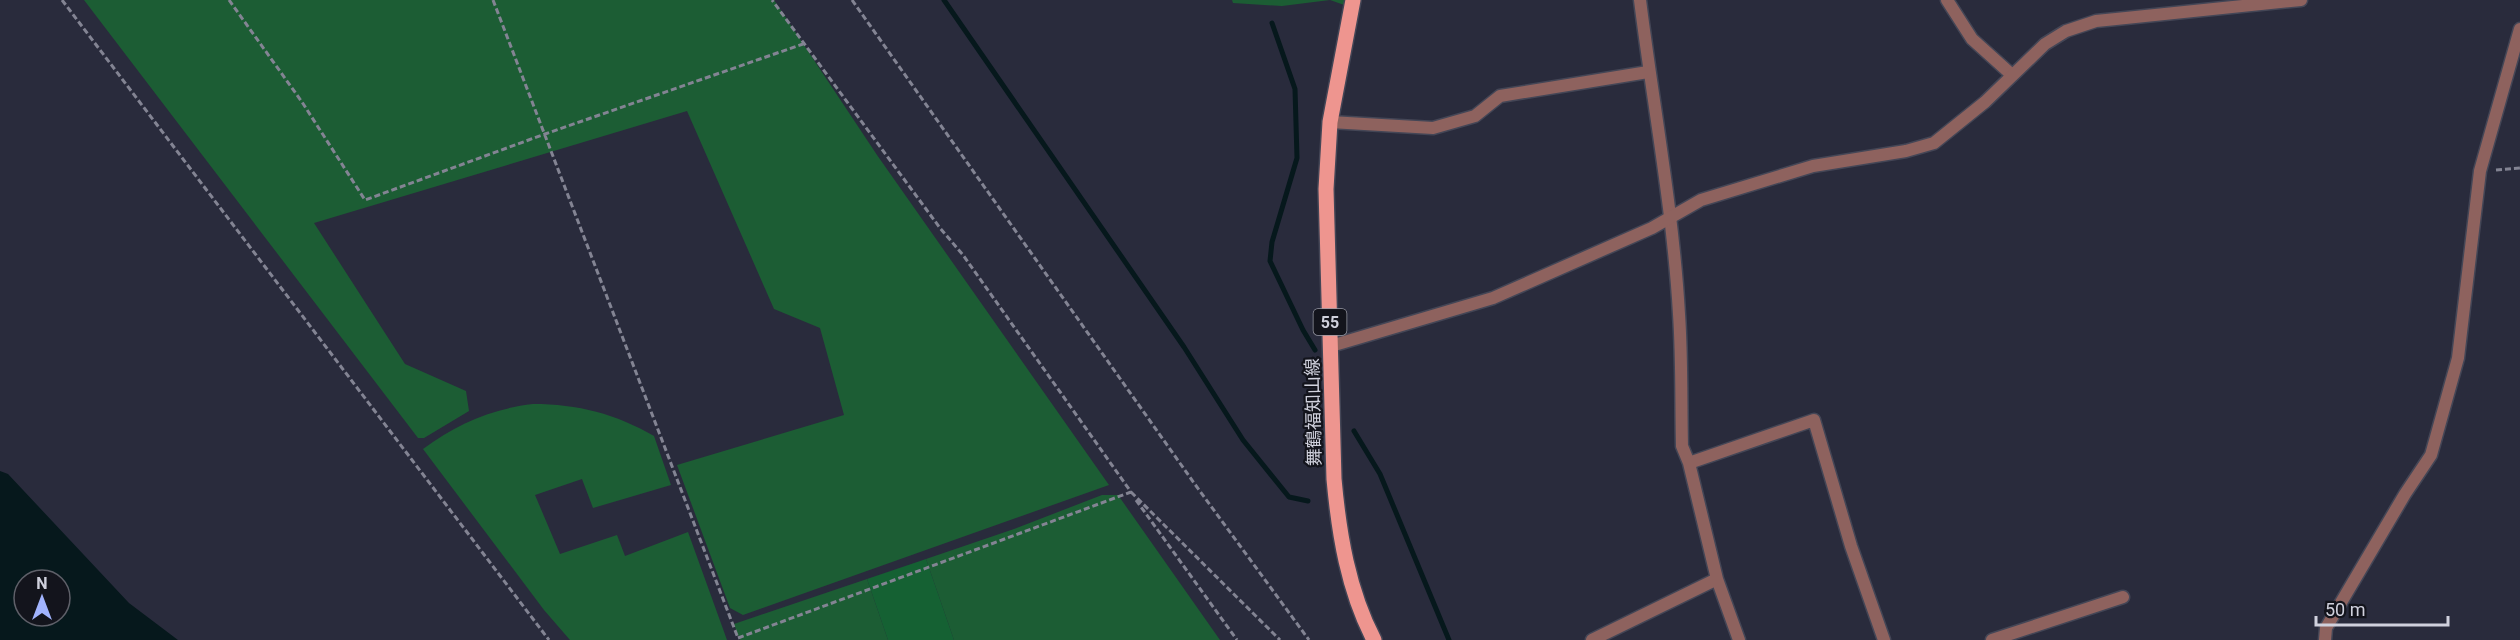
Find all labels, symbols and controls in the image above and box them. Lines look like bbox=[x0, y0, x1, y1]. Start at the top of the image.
road number: 55 bbox=[1314, 309, 1346, 335]
street label: 舞鶴福知山線 bbox=[1302, 358, 1324, 466]
north arrow bbox=[12, 568, 72, 628]
text: N bbox=[36, 574, 48, 593]
scale bar bbox=[2316, 589, 2448, 627]
text: 50 m bbox=[2325, 599, 2365, 620]

